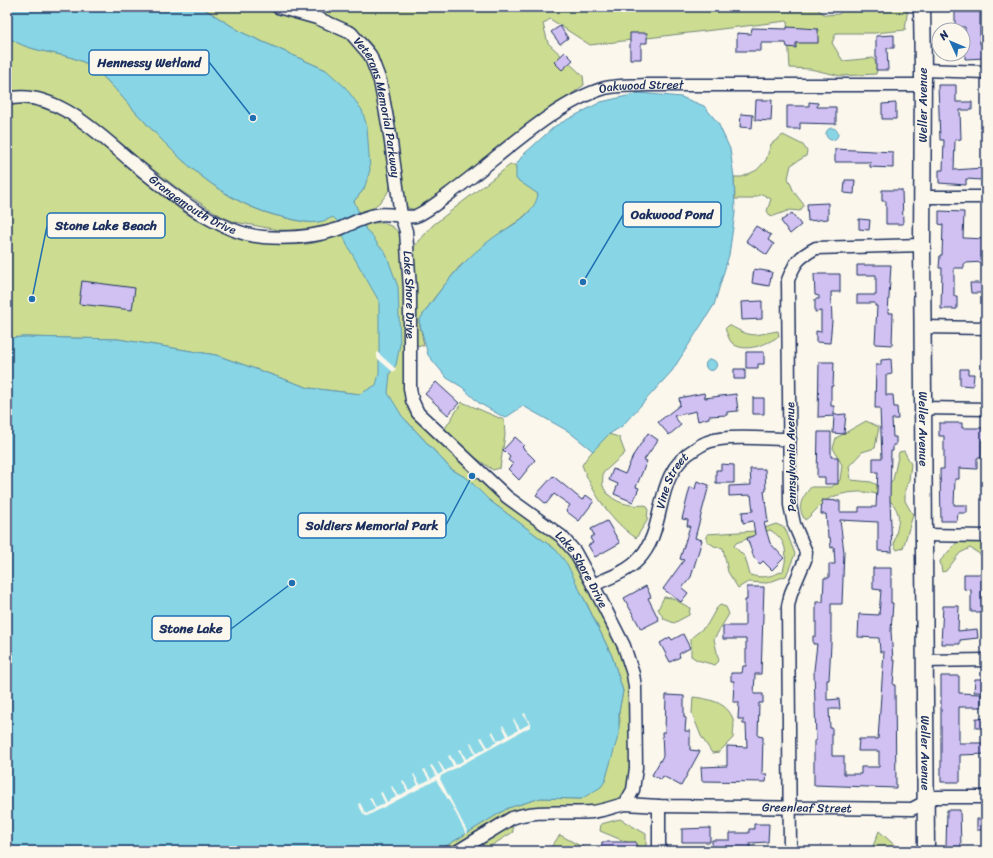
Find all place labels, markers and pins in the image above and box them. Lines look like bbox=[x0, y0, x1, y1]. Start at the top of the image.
callout: Hennessy Wetland bbox=[89, 50, 209, 75]
callout: Oakwood Pond bbox=[623, 202, 721, 227]
callout: Stone Lake Beach bbox=[47, 213, 165, 238]
callout: Soldiers Memorial Park bbox=[298, 513, 446, 538]
callout: Stone Lake bbox=[152, 616, 231, 641]

